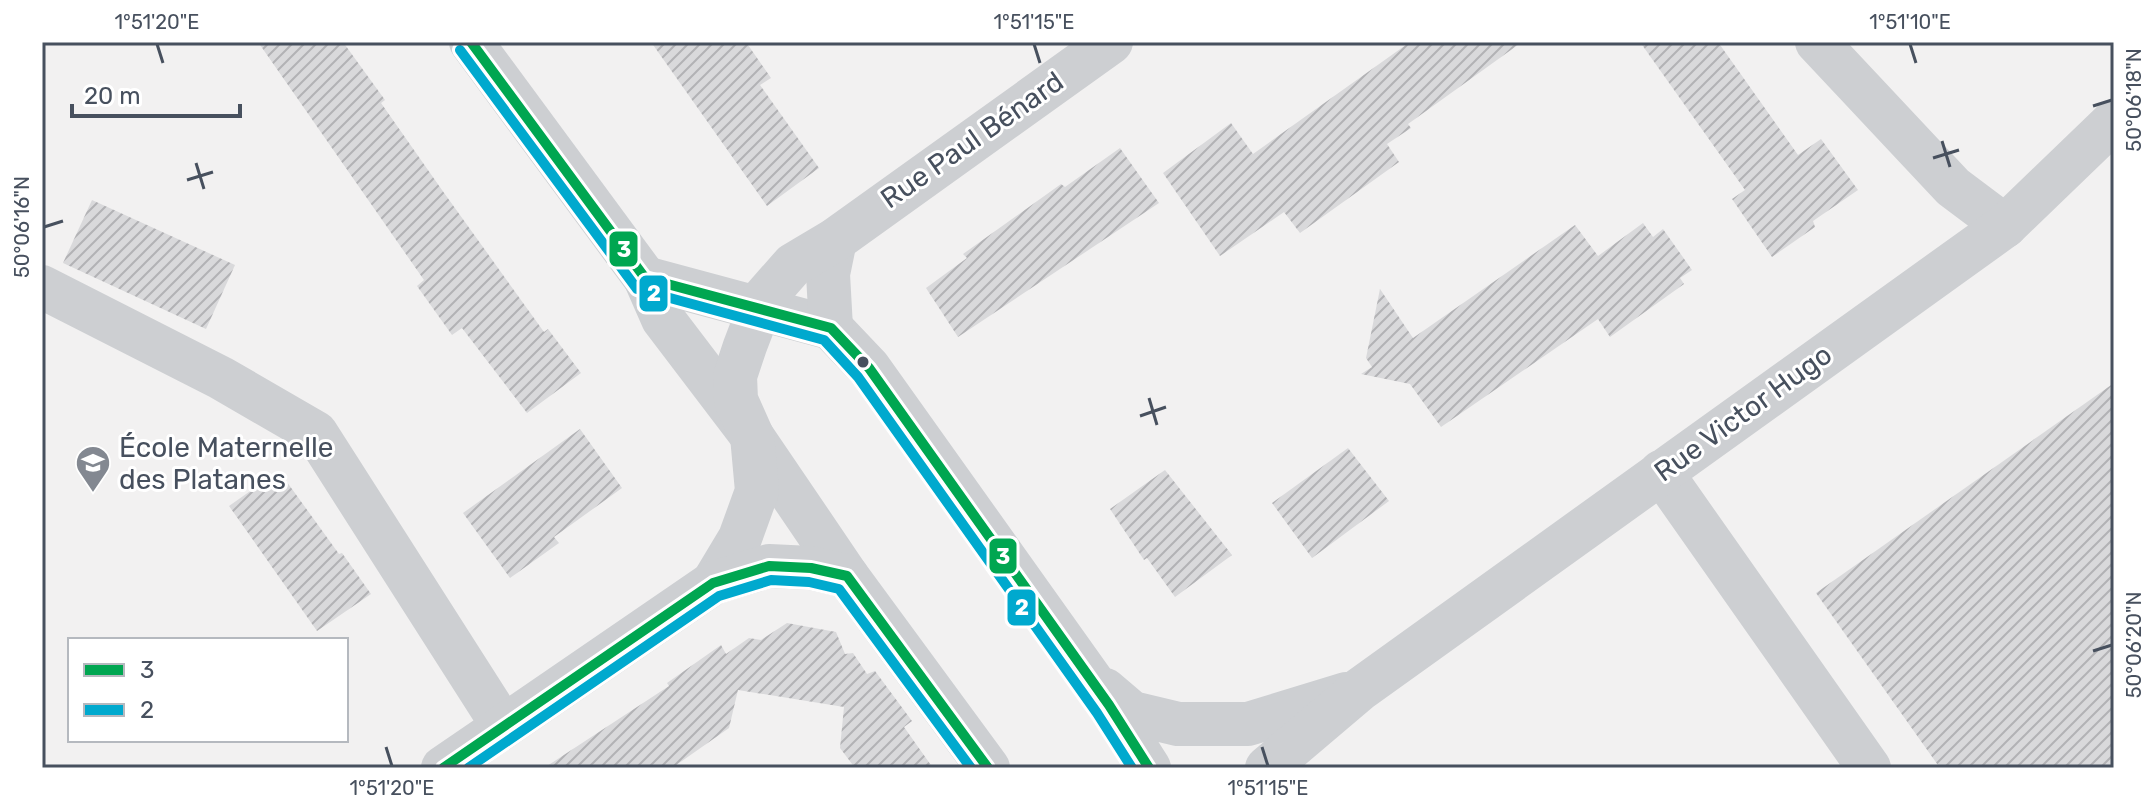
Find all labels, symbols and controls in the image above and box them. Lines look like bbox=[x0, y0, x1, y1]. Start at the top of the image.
text: 1°51'20"E bbox=[115, 10, 199, 34]
text: 1°51'15"E bbox=[994, 10, 1074, 34]
text: 1°51'10"E bbox=[1869, 10, 1951, 34]
text: 50°06'18"N bbox=[2122, 48, 2146, 152]
street label: Rue Paul Bénard bbox=[874, 65, 1070, 215]
scale bar bbox=[72, 68, 240, 118]
text: 20 m bbox=[84, 82, 141, 110]
text: 50°06'16"N bbox=[10, 176, 34, 278]
line badge: 3 bbox=[608, 230, 639, 268]
text: 3 bbox=[617, 236, 631, 263]
line badge: 2 bbox=[638, 274, 669, 313]
text: 2 bbox=[647, 280, 661, 307]
street label: Rue Victor Hugo bbox=[1648, 338, 1838, 488]
unlabelled marker bbox=[855, 354, 871, 370]
place label: École Maternelle des Platanes bbox=[119, 431, 333, 496]
school or university icon: École Maternelle des Platanes bbox=[74, 444, 112, 494]
line badge: 3 bbox=[988, 537, 1018, 575]
text: 3 bbox=[996, 543, 1010, 570]
line badge: 2 bbox=[1006, 588, 1037, 627]
text: 50°06'20"N bbox=[2122, 592, 2146, 698]
text: 2 bbox=[1015, 594, 1029, 621]
legend bbox=[68, 638, 348, 742]
text: 3 bbox=[140, 656, 154, 684]
text: 2 bbox=[140, 696, 154, 724]
text: 1°51'20"E bbox=[350, 776, 434, 800]
text: 1°51'15"E bbox=[1228, 776, 1308, 800]

